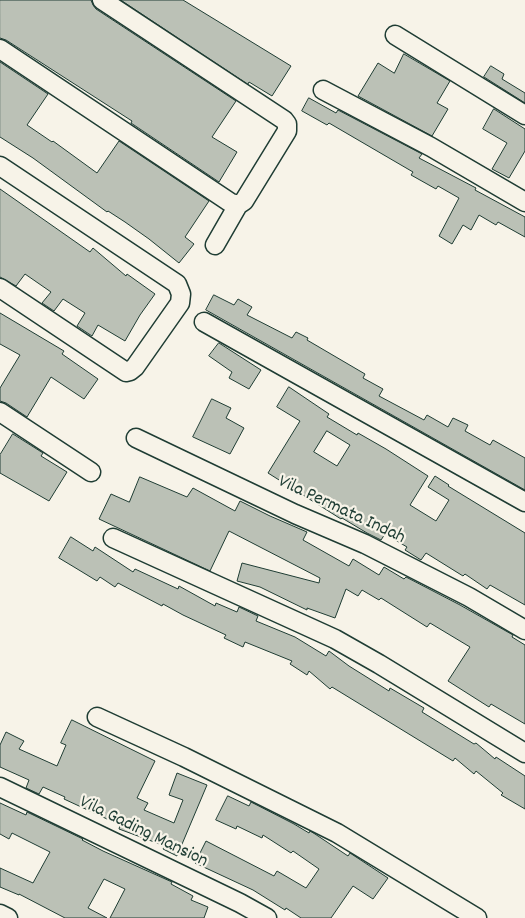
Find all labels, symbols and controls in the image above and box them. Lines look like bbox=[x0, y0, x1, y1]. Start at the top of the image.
street label: Vila Permata Indah bbox=[274, 472, 408, 550]
street label: Vila Gading Mansion bbox=[75, 792, 211, 874]

